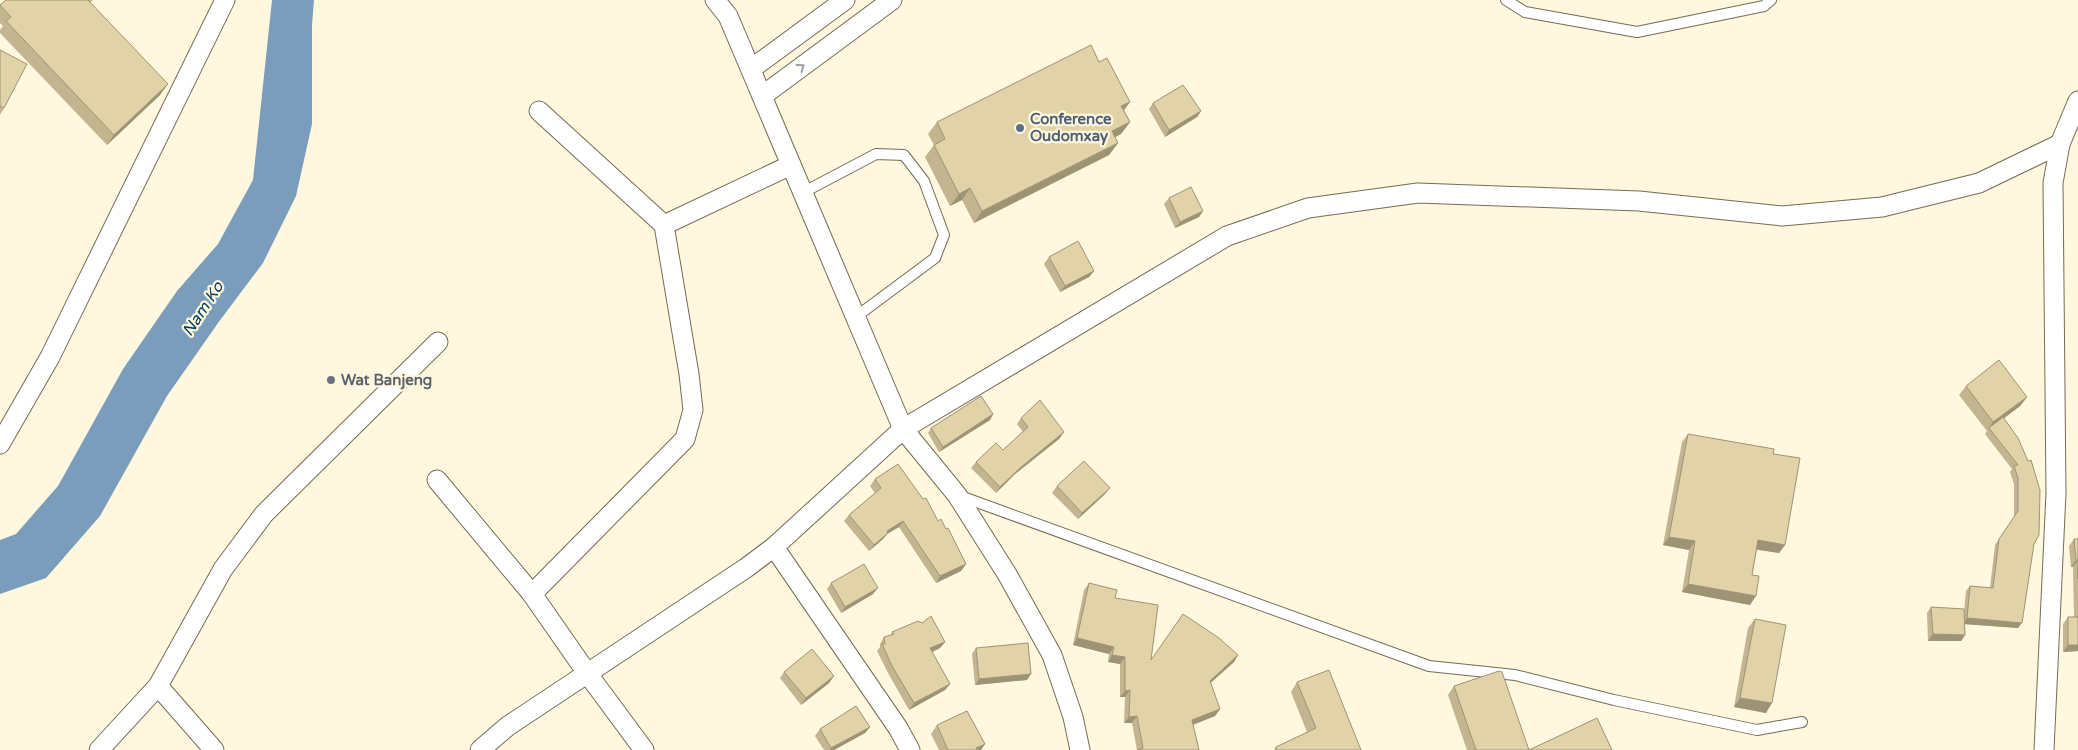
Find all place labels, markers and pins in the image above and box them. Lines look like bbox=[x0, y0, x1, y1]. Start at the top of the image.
place label: Conference Oudomxay bbox=[1030, 110, 1112, 146]
marker: Conference Oudomxay bbox=[1014, 122, 1026, 134]
place label: Wat Banjeng bbox=[341, 371, 432, 390]
marker: Wat Banjeng bbox=[325, 374, 337, 386]

